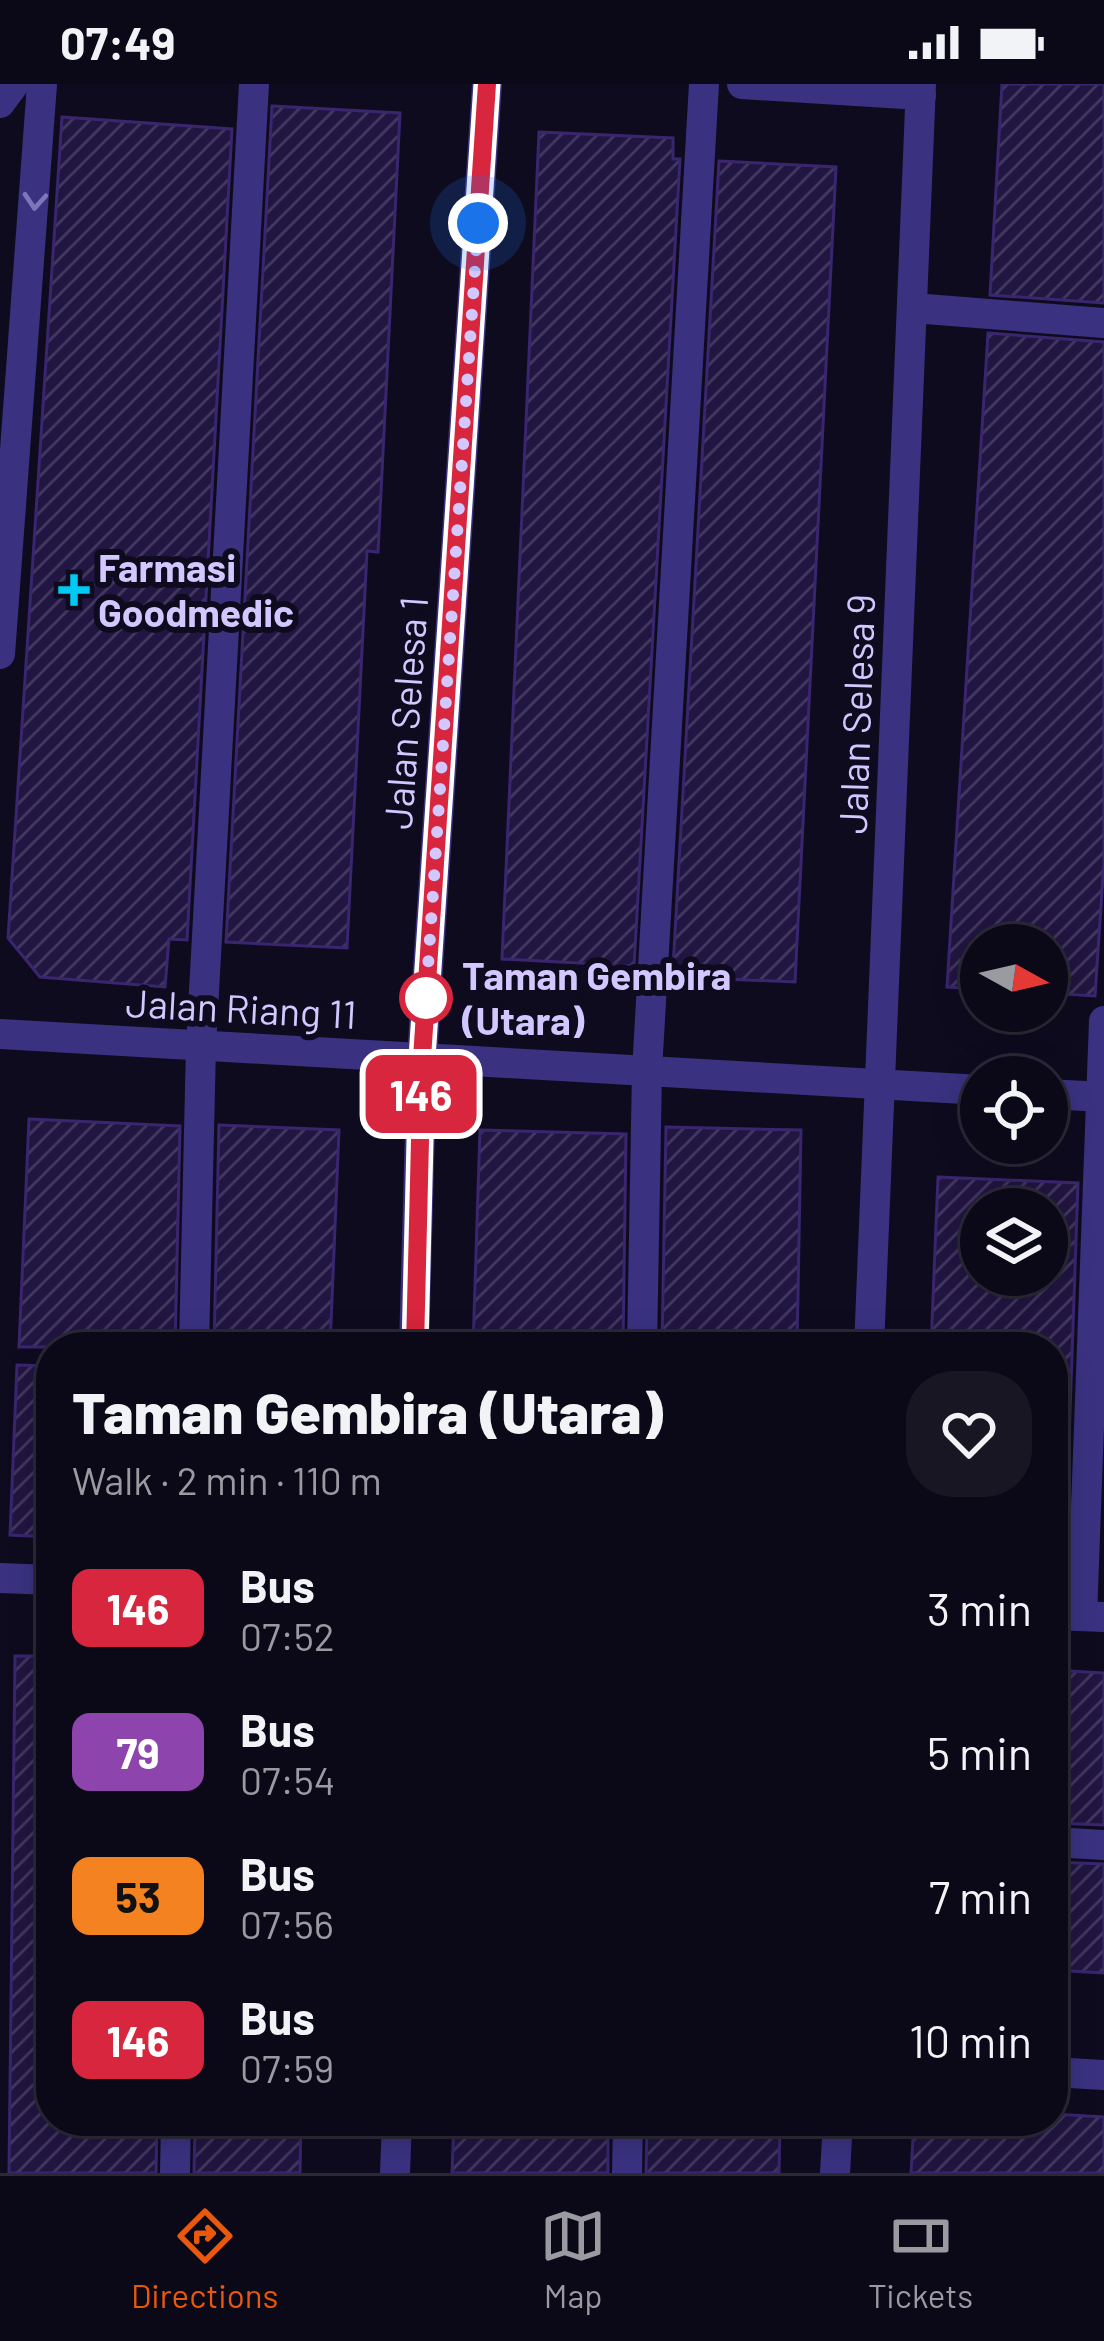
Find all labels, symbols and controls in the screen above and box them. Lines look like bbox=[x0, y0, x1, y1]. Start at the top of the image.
text: 07:49 bbox=[60, 15, 175, 69]
one-way arrow bbox=[22, 192, 48, 211]
your location bbox=[448, 193, 508, 253]
place label: Farmasi Goodmedic bbox=[98, 543, 294, 635]
marker: Farmasi Goodmedic bbox=[61, 577, 87, 603]
street label: Jalan Selesa 9 bbox=[828, 593, 883, 835]
street label: Jalan Selesa 1 bbox=[373, 595, 436, 831]
north arrow bbox=[960, 924, 1068, 1032]
map controls bbox=[960, 924, 1068, 1296]
place label: Taman Gembira (Utara) bbox=[461, 951, 731, 1043]
marker: Taman Gembira (Utara) bbox=[401, 973, 451, 1023]
street label: Jalan Riang 11 bbox=[125, 978, 358, 1037]
line badge: 146 bbox=[352, 1055, 490, 1133]
button: locate bbox=[960, 1056, 1068, 1164]
text: 146 bbox=[390, 1069, 452, 1119]
button: layers bbox=[960, 1188, 1068, 1296]
button: heart bbox=[906, 1371, 1032, 1497]
text: Taman Gembira (Utara) bbox=[72, 1377, 663, 1445]
text: Walk · 2 min · 110 m bbox=[72, 1456, 382, 1503]
text: Bus bbox=[240, 1558, 315, 1612]
text: 3 min bbox=[927, 1581, 1032, 1635]
text: 146 bbox=[107, 1583, 169, 1633]
text: 07:52 bbox=[240, 1612, 335, 1659]
text: Bus bbox=[240, 1702, 315, 1756]
text: 5 min bbox=[927, 1725, 1032, 1779]
text: 79 bbox=[116, 1727, 160, 1777]
text: 07:54 bbox=[240, 1756, 335, 1803]
text: Bus bbox=[240, 1846, 315, 1900]
text: 7 min bbox=[929, 1869, 1032, 1923]
text: 53 bbox=[115, 1871, 161, 1921]
text: 07:56 bbox=[240, 1900, 334, 1947]
text: Bus bbox=[240, 1990, 315, 2044]
text: 10 min bbox=[909, 2013, 1032, 2067]
text: 146 bbox=[107, 2015, 169, 2065]
text: 07:59 bbox=[240, 2044, 334, 2091]
tab: Directions bbox=[131, 2203, 278, 2315]
tab: Map bbox=[540, 2203, 606, 2315]
tab: Tickets bbox=[868, 2203, 973, 2315]

